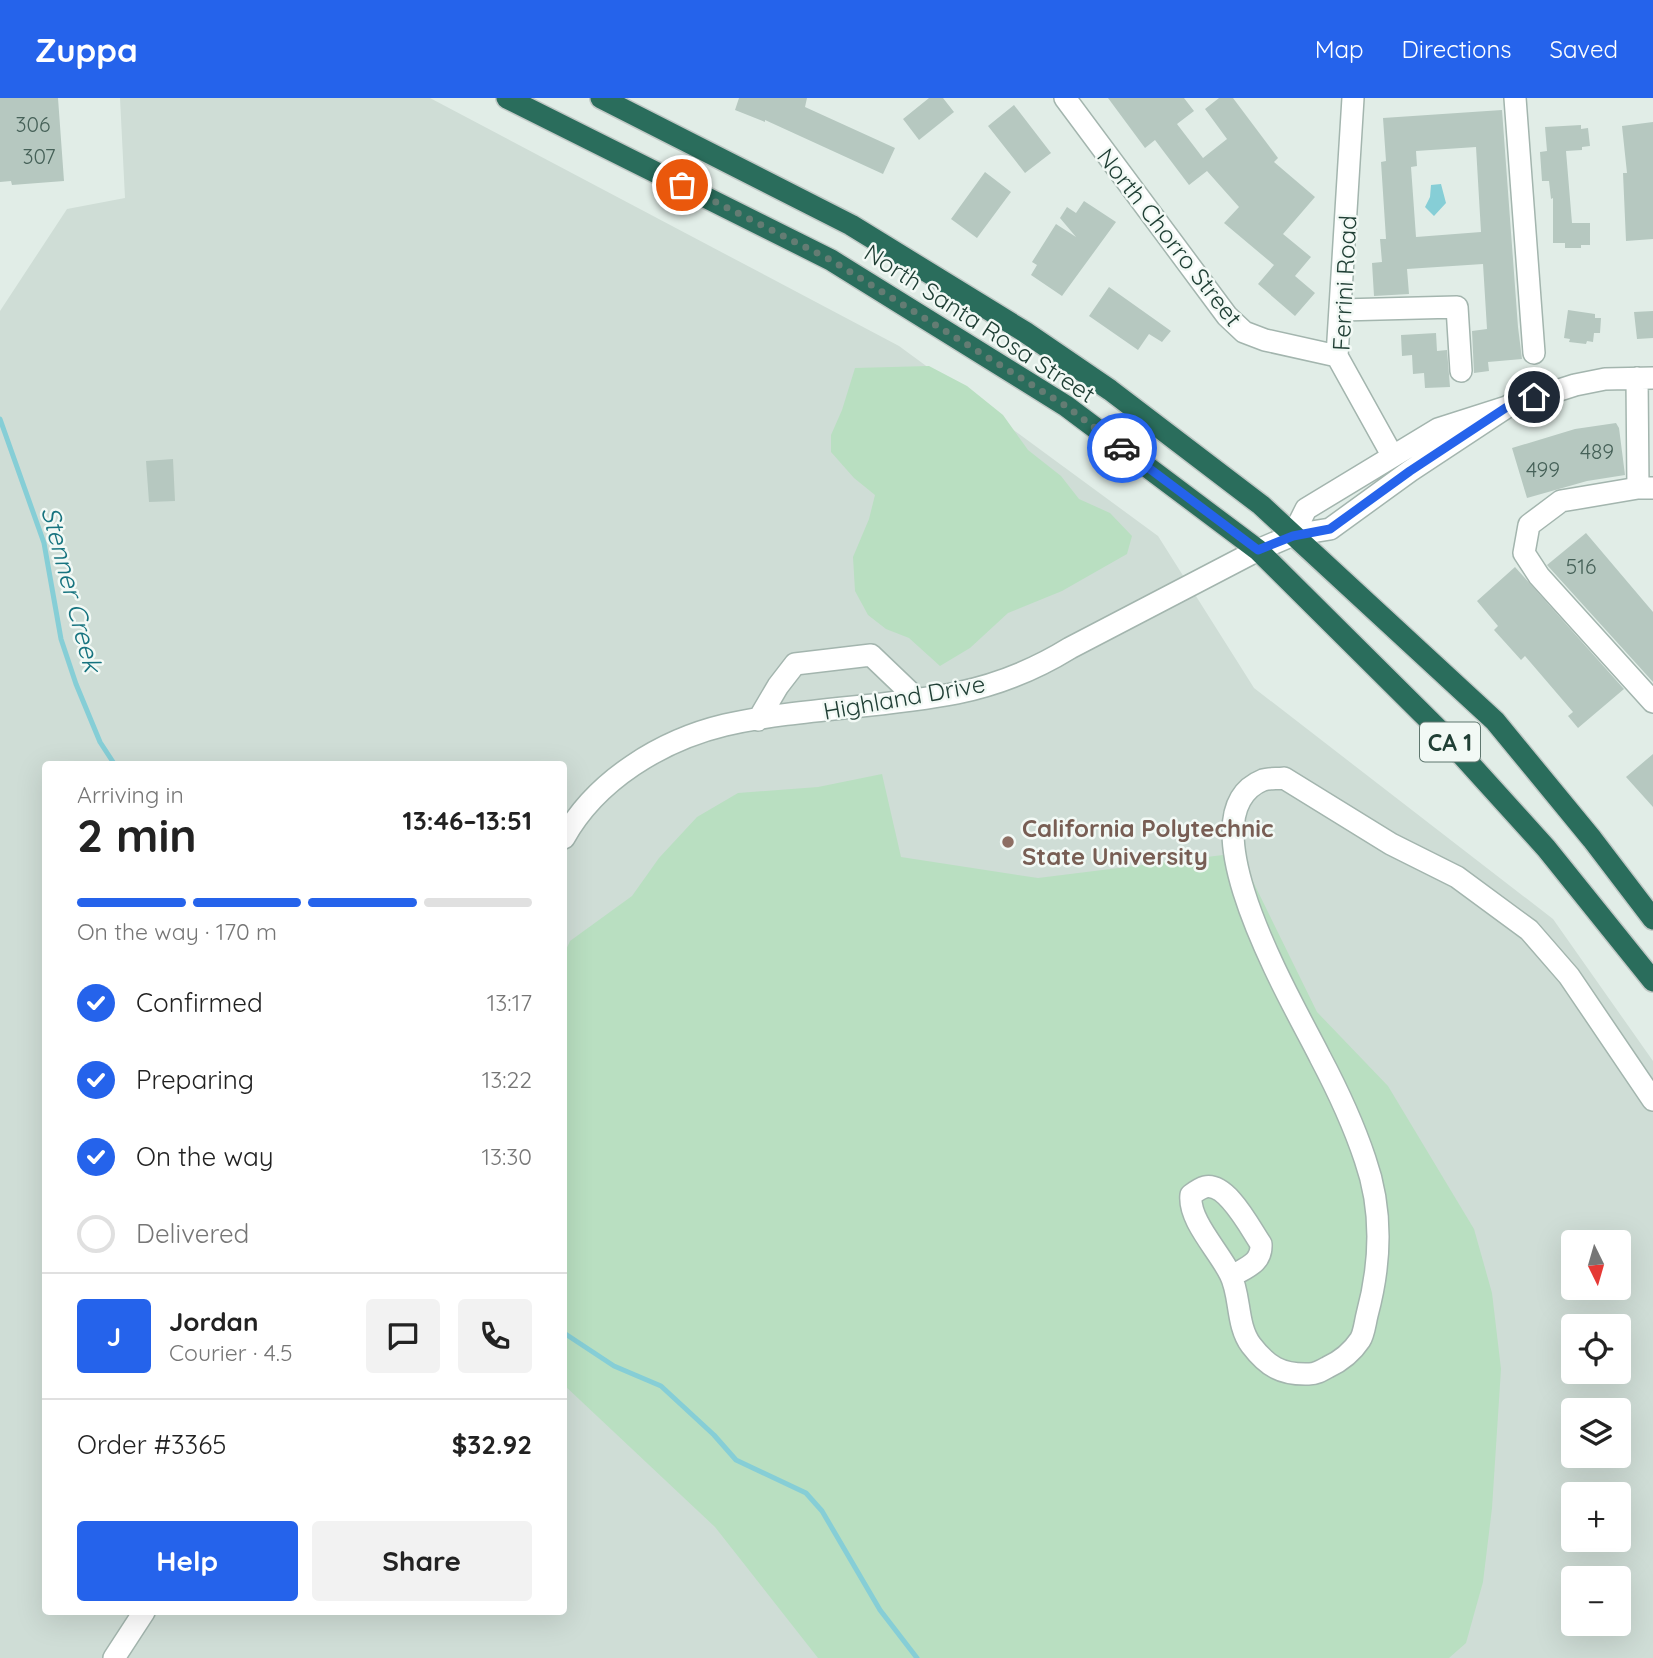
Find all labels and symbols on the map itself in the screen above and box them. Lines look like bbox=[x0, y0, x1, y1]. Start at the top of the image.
house number: 306 bbox=[16, 111, 50, 137]
street label: North Chorro Street bbox=[1091, 142, 1249, 332]
house number: 307 bbox=[22, 143, 56, 169]
pin bbox=[652, 155, 712, 215]
street label: Ferrini Road bbox=[1325, 215, 1363, 351]
street label: North Santa Rosa Street bbox=[859, 237, 1101, 409]
pin bbox=[1504, 367, 1564, 427]
courier bbox=[1087, 413, 1157, 483]
house number: 489 bbox=[1580, 438, 1614, 464]
house number: 499 bbox=[1526, 456, 1560, 482]
water label: Stenner Creek bbox=[34, 503, 110, 677]
house number: 516 bbox=[1566, 553, 1596, 579]
street label: Highland Drive bbox=[821, 668, 987, 726]
road number: CA 1 bbox=[1420, 722, 1480, 762]
place label: California Polytechnic State University bbox=[1022, 813, 1273, 871]
marker: California Polytechnic State University bbox=[1000, 834, 1016, 850]
north arrow bbox=[1561, 1230, 1631, 1300]

